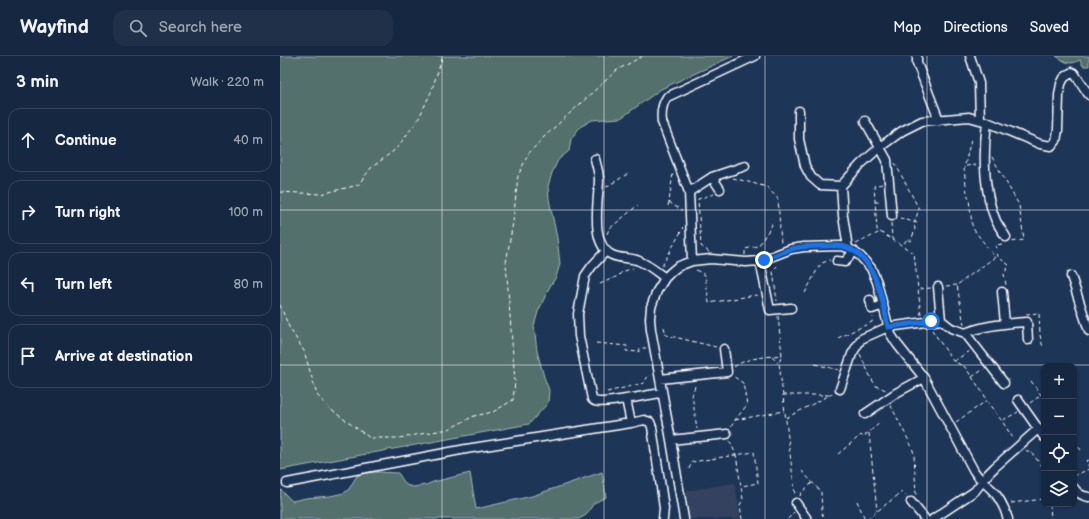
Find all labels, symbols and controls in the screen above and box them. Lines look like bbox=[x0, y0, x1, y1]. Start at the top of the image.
search box bbox=[113, 10, 393, 46]
text: Wayfind bbox=[20, 16, 89, 39]
icon: search bbox=[127, 17, 149, 39]
text: Search here bbox=[159, 18, 242, 37]
text: Map bbox=[893, 19, 921, 36]
text: Directions bbox=[943, 19, 1008, 36]
text: Saved bbox=[1030, 19, 1069, 36]
text: 3 min bbox=[16, 72, 59, 92]
text: Walk · 220 m bbox=[191, 74, 264, 90]
icon: ahead bbox=[17, 129, 39, 151]
text: Continue bbox=[55, 131, 117, 150]
text: 40 m bbox=[233, 132, 263, 148]
icon: right bbox=[17, 201, 39, 223]
text: Turn right bbox=[55, 203, 120, 222]
text: 100 m bbox=[228, 204, 263, 220]
route end bbox=[755, 251, 773, 269]
icon: left bbox=[17, 273, 39, 295]
text: Turn left bbox=[55, 275, 112, 294]
text: 80 m bbox=[234, 276, 263, 292]
route start bbox=[922, 312, 940, 330]
icon: arrive bbox=[17, 345, 39, 367]
text: Arrive at destination bbox=[55, 347, 193, 366]
map controls bbox=[1041, 363, 1077, 507]
button: + bbox=[1041, 363, 1077, 399]
button: − bbox=[1041, 399, 1077, 435]
button: locate bbox=[1041, 435, 1077, 471]
button: layers bbox=[1041, 471, 1077, 507]

